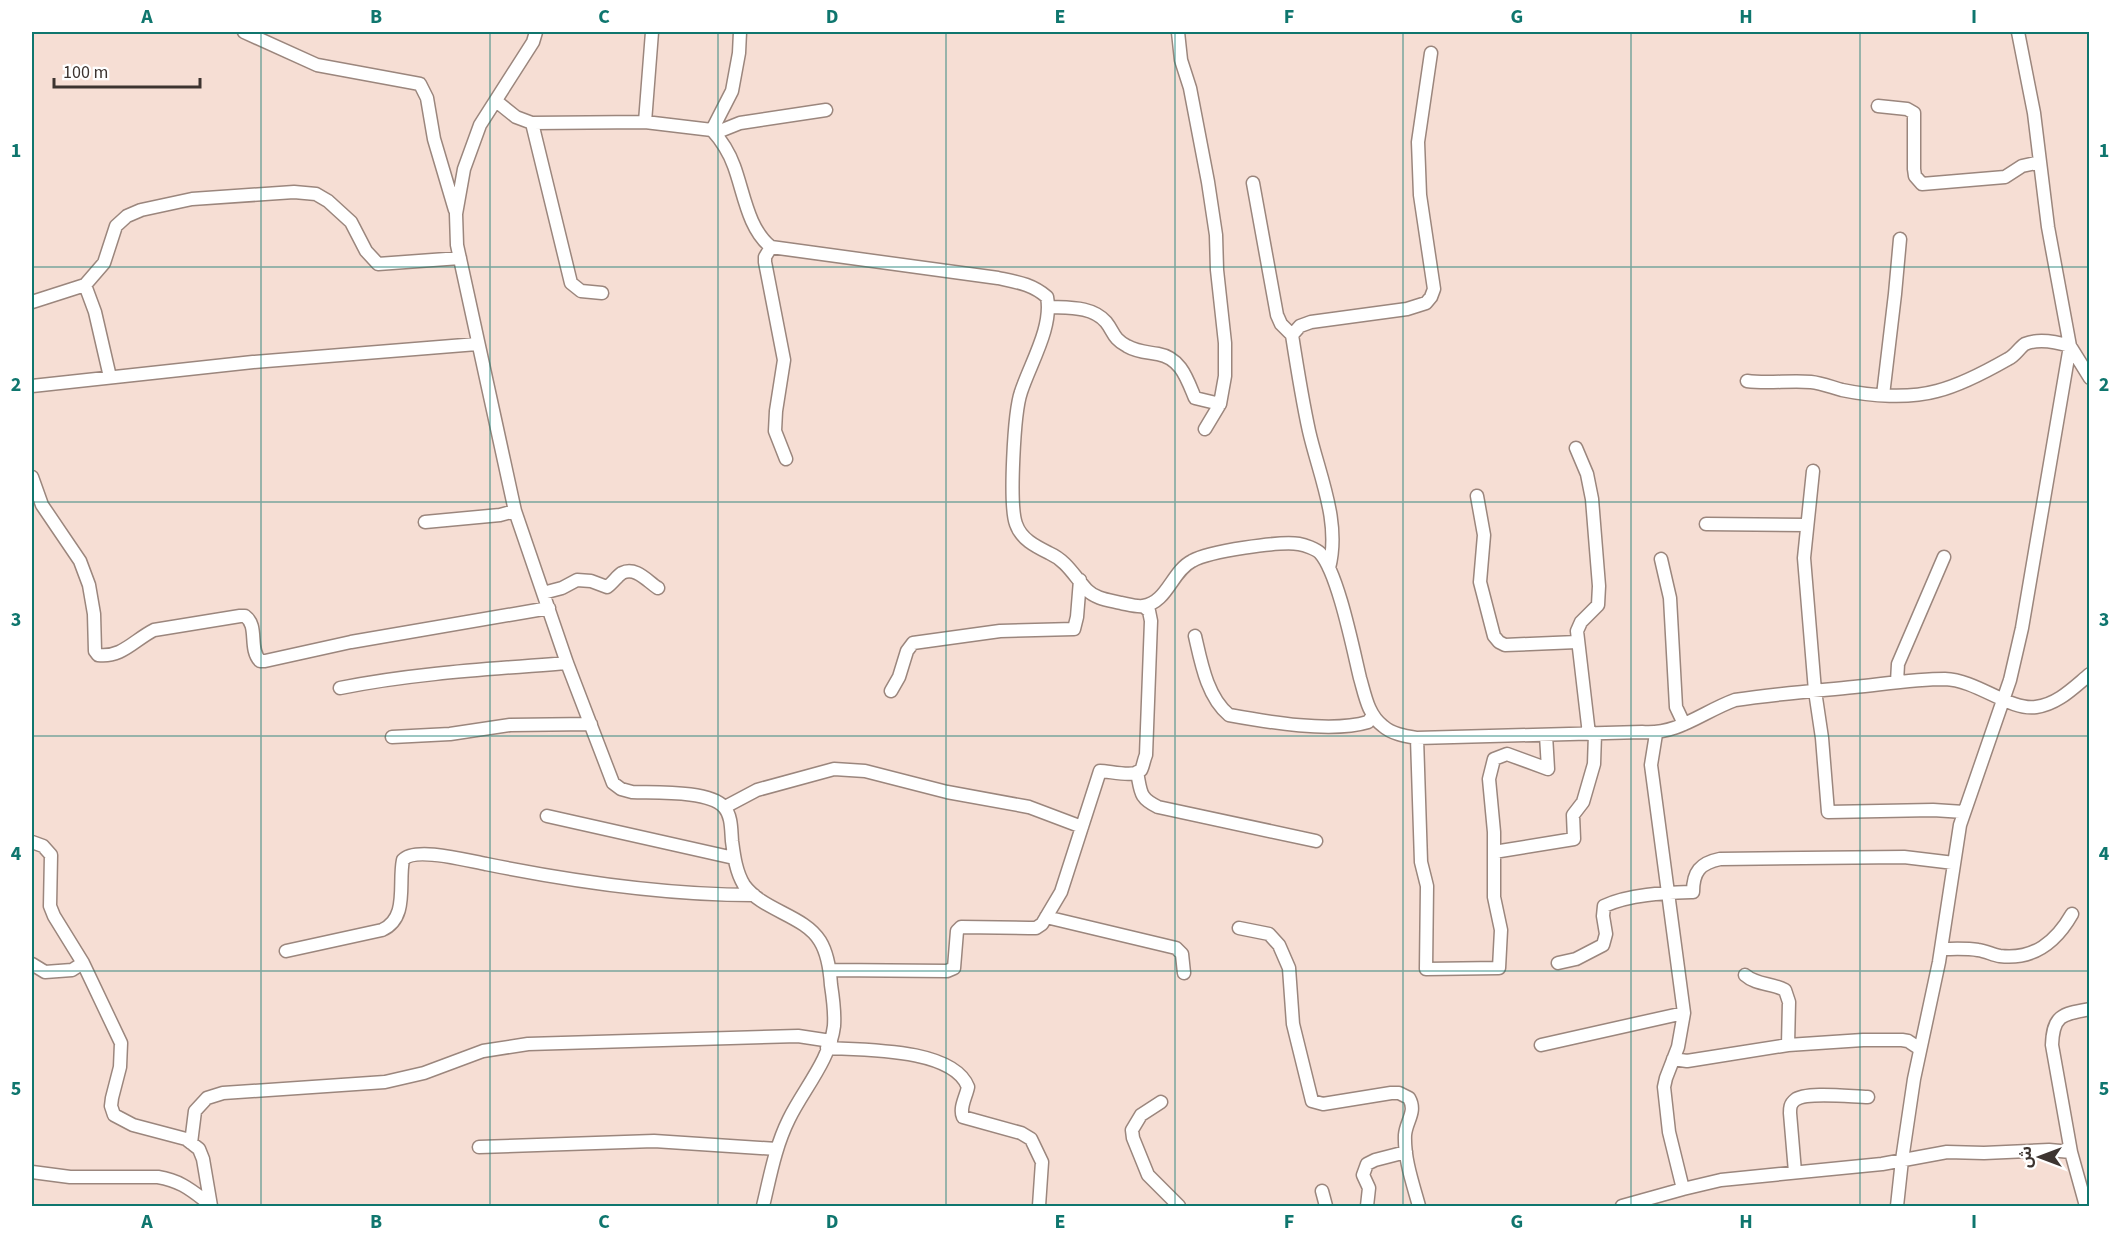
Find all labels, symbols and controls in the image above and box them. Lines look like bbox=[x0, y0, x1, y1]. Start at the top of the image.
text: A bbox=[140, 3, 153, 31]
text: B bbox=[370, 3, 382, 31]
text: C bbox=[598, 3, 610, 31]
text: D bbox=[826, 3, 838, 31]
text: E bbox=[1055, 3, 1065, 31]
text: F bbox=[1284, 3, 1294, 31]
text: G bbox=[1511, 3, 1523, 31]
text: H bbox=[1739, 3, 1753, 31]
text: I bbox=[1971, 3, 1977, 31]
scale bar bbox=[54, 51, 200, 89]
text: 100 m bbox=[63, 60, 108, 85]
text: 1 bbox=[11, 137, 21, 165]
text: 1 bbox=[2099, 137, 2109, 165]
text: 2 bbox=[11, 371, 21, 399]
text: 2 bbox=[2099, 371, 2109, 399]
text: 3 bbox=[11, 606, 21, 634]
text: 3 bbox=[2099, 606, 2109, 634]
text: 4 bbox=[11, 840, 22, 868]
text: 4 bbox=[2099, 840, 2110, 868]
text: 5 bbox=[11, 1075, 21, 1103]
text: 5 bbox=[2099, 1075, 2109, 1103]
north arrow bbox=[2010, 1127, 2070, 1187]
text: ش bbox=[2015, 1146, 2037, 1168]
text: A bbox=[140, 1208, 153, 1236]
text: B bbox=[370, 1208, 382, 1236]
text: C bbox=[598, 1208, 610, 1236]
text: D bbox=[826, 1208, 838, 1236]
text: E bbox=[1055, 1208, 1065, 1236]
text: F bbox=[1284, 1208, 1294, 1236]
text: G bbox=[1511, 1208, 1523, 1236]
text: H bbox=[1739, 1208, 1753, 1236]
text: I bbox=[1971, 1208, 1977, 1236]

